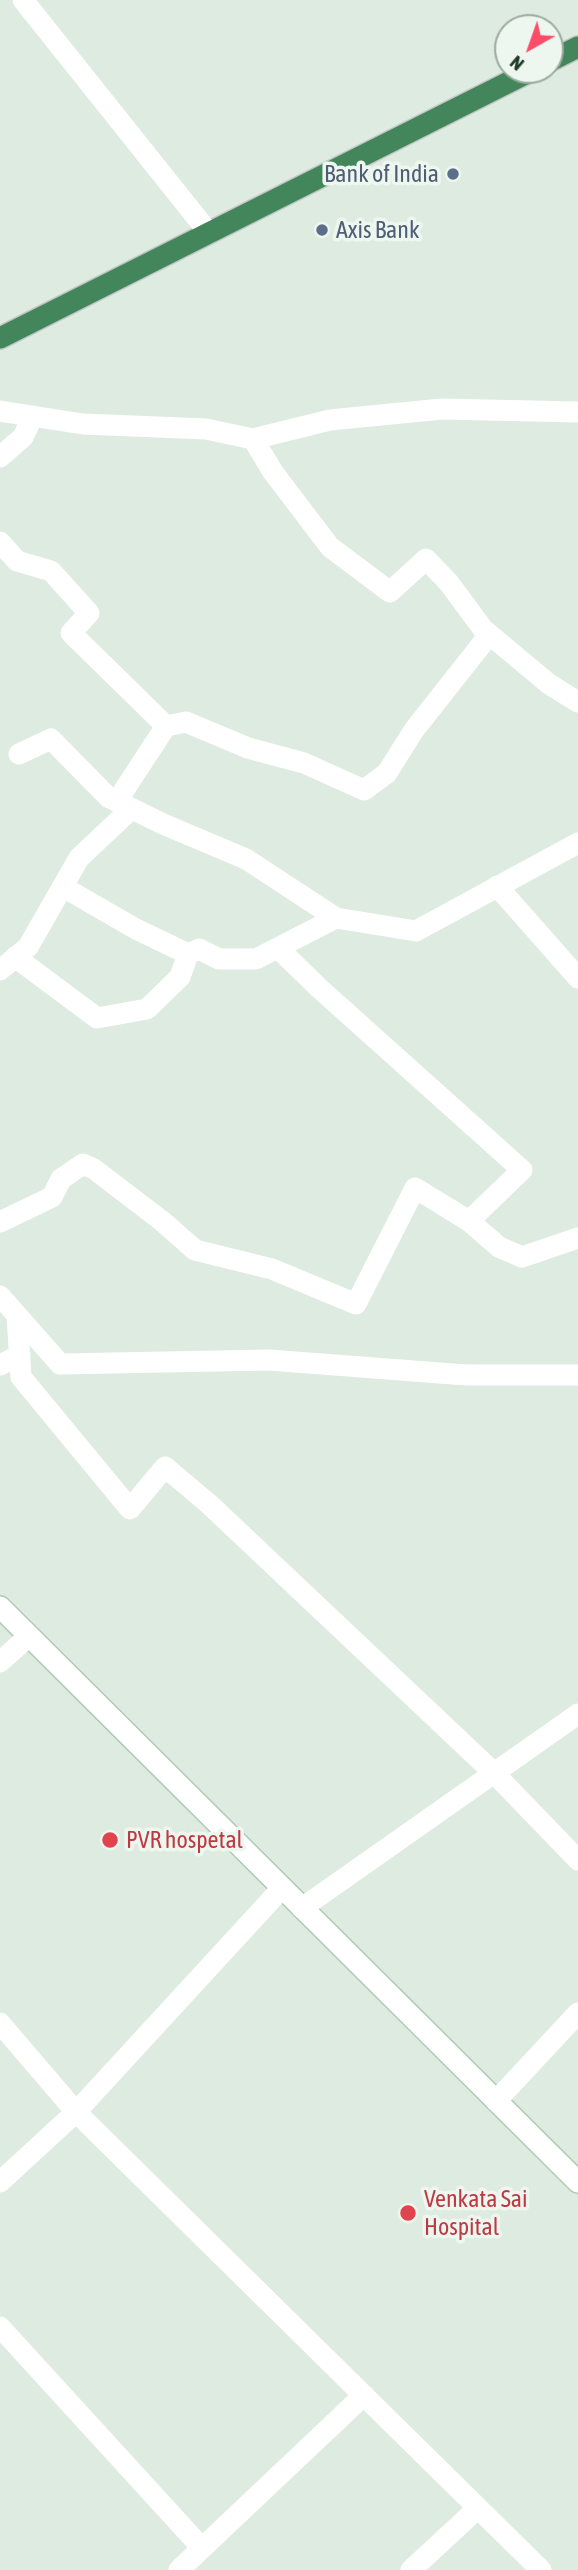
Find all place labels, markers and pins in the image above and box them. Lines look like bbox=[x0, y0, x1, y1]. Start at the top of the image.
place label: Bank of India bbox=[324, 160, 439, 188]
marker: Bank of India bbox=[445, 166, 461, 182]
place label: Axis Bank bbox=[336, 216, 419, 244]
marker: Axis Bank bbox=[314, 222, 330, 238]
place label: PVR hospetal bbox=[126, 1826, 243, 1854]
marker: PVR hospetal bbox=[100, 1830, 120, 1850]
place label: Venkata Sai Hospital bbox=[424, 2185, 527, 2241]
marker: Venkata Sai Hospital bbox=[398, 2203, 418, 2223]

